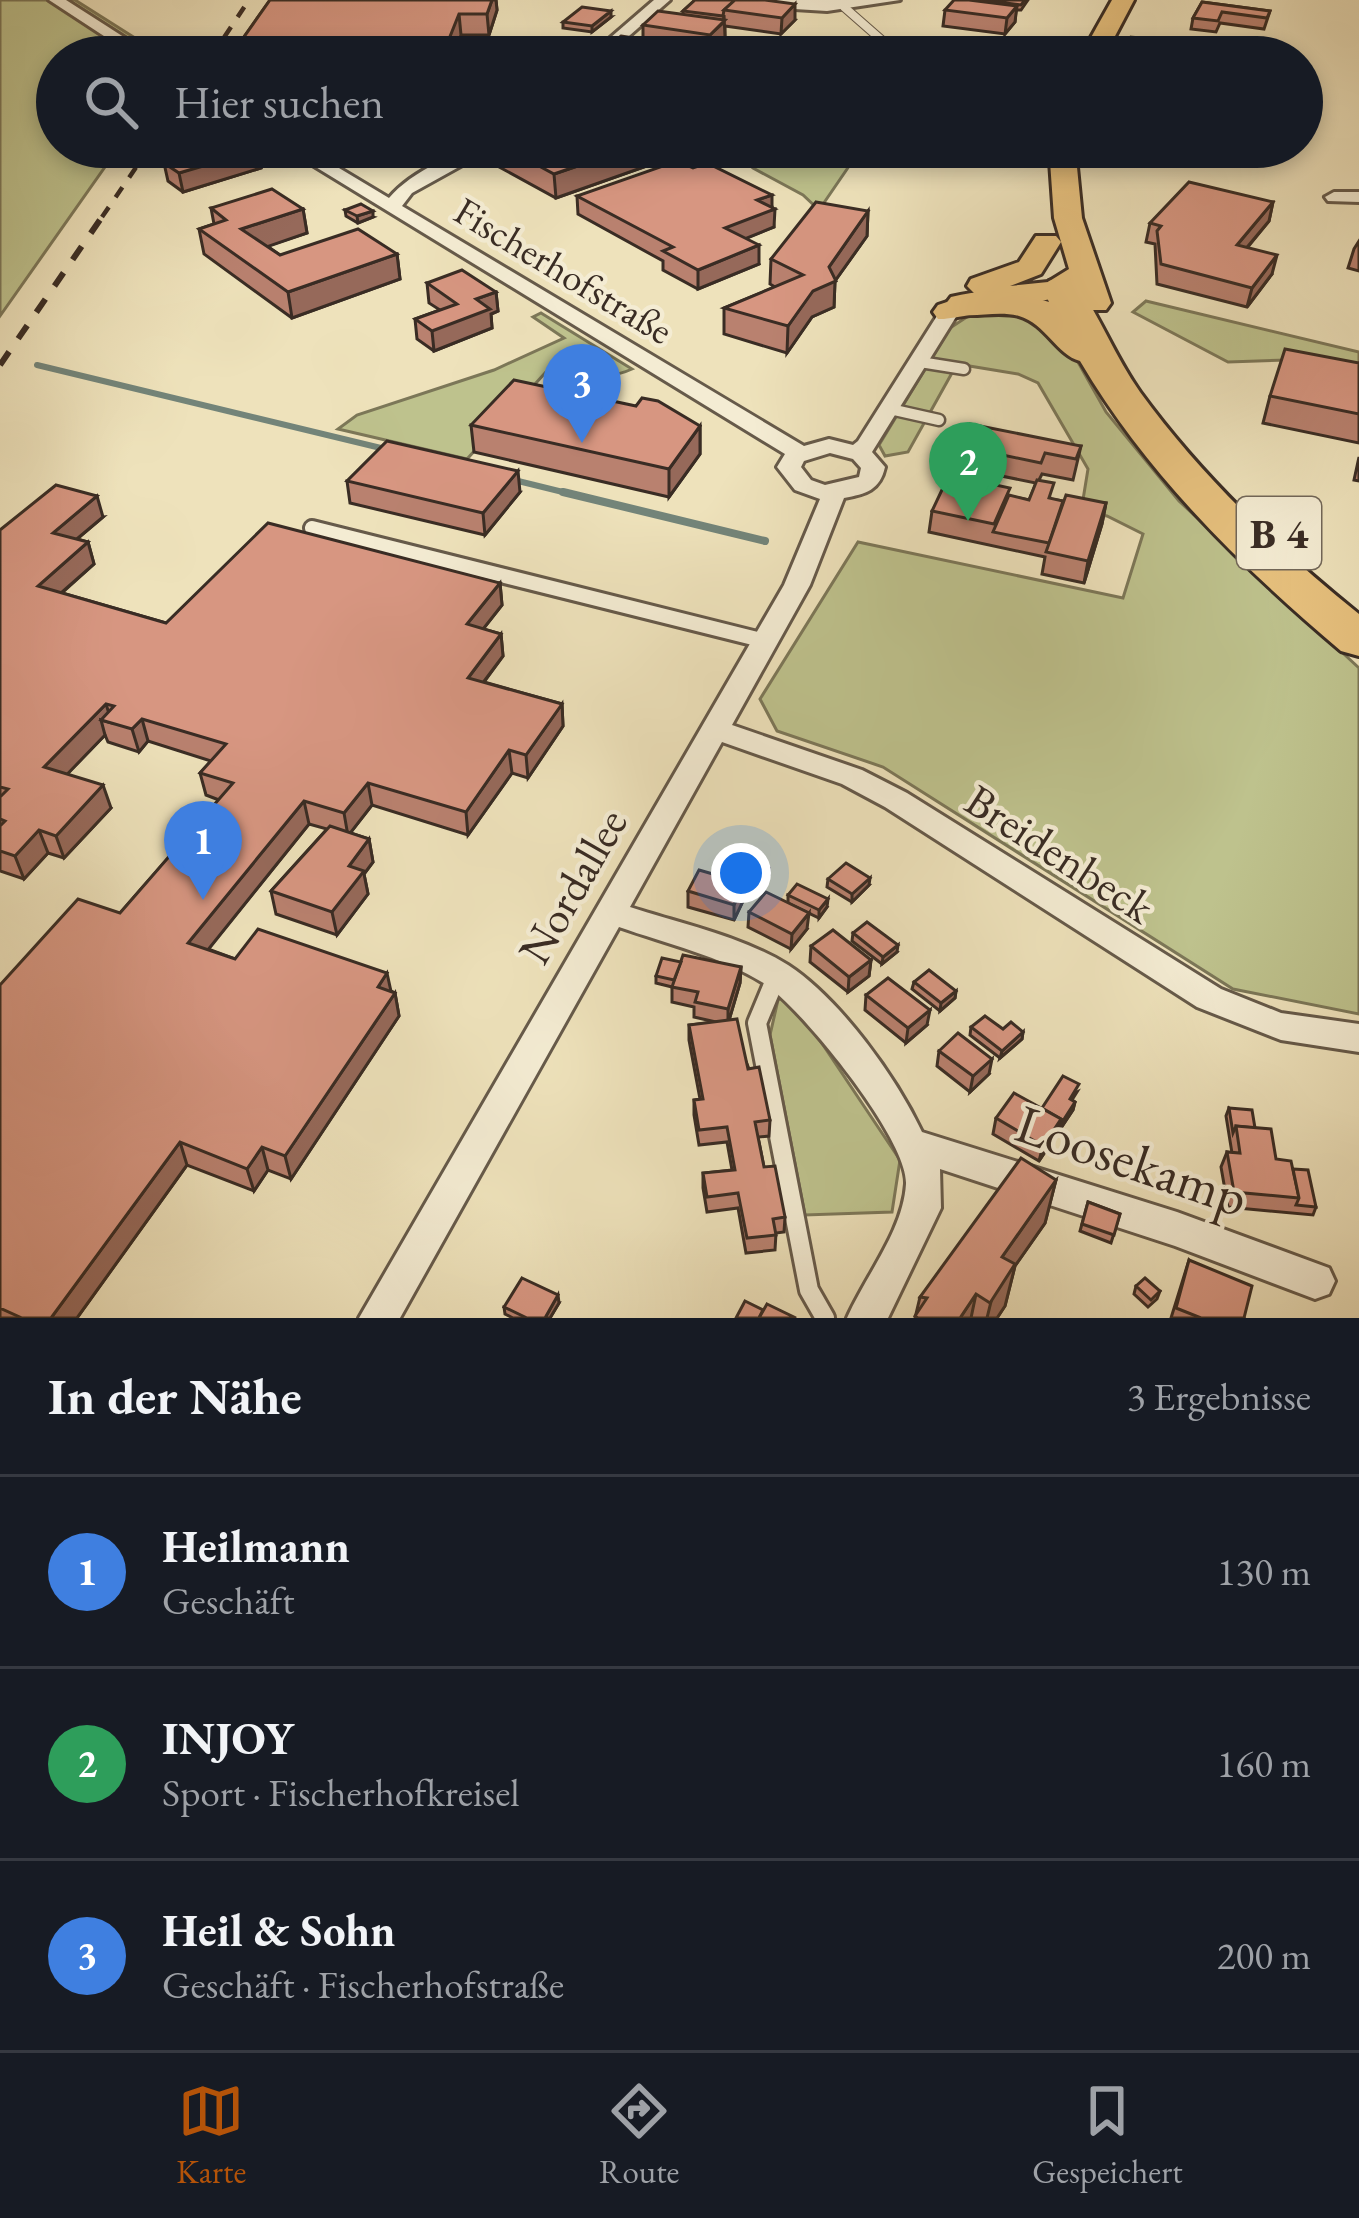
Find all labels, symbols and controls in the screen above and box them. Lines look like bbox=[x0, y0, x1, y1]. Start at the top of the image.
search box bbox=[36, 36, 1323, 168]
icon: search bbox=[78, 69, 144, 135]
text: Hier suchen bbox=[174, 73, 384, 131]
street label: Fischerhofstraße bbox=[445, 185, 682, 356]
pin: 3 bbox=[543, 344, 621, 443]
pin: 2 bbox=[929, 422, 1007, 521]
road number: B 4 bbox=[1237, 497, 1321, 569]
street label: Breidenbeck bbox=[955, 770, 1166, 936]
street label: Nordallee bbox=[504, 798, 640, 974]
pin: 1 bbox=[164, 801, 242, 900]
your location bbox=[711, 843, 771, 903]
street label: Loosekamp bbox=[1007, 1088, 1257, 1232]
text: In der Nähe bbox=[48, 1363, 302, 1429]
text: 3 Ergebnisse bbox=[1127, 1371, 1311, 1422]
text: Heilmann bbox=[162, 1517, 350, 1575]
text: 1 bbox=[77, 1546, 97, 1597]
text: 130 m bbox=[1217, 1546, 1311, 1597]
text: Geschäft bbox=[162, 1575, 294, 1626]
text: INJOY bbox=[162, 1709, 294, 1767]
text: 2 bbox=[77, 1738, 97, 1789]
text: 160 m bbox=[1217, 1738, 1311, 1789]
text: Sport · Fischerhofkreisel bbox=[162, 1767, 520, 1818]
text: Heil & Sohn bbox=[162, 1901, 396, 1959]
text: 3 bbox=[77, 1930, 97, 1981]
text: 200 m bbox=[1217, 1930, 1311, 1981]
text: Geschäft · Fischerhofstraße bbox=[162, 1959, 564, 2010]
tab: Karte bbox=[176, 2078, 246, 2193]
tab: Route bbox=[599, 2078, 680, 2193]
tab: Gespeichert bbox=[1032, 2078, 1183, 2193]

